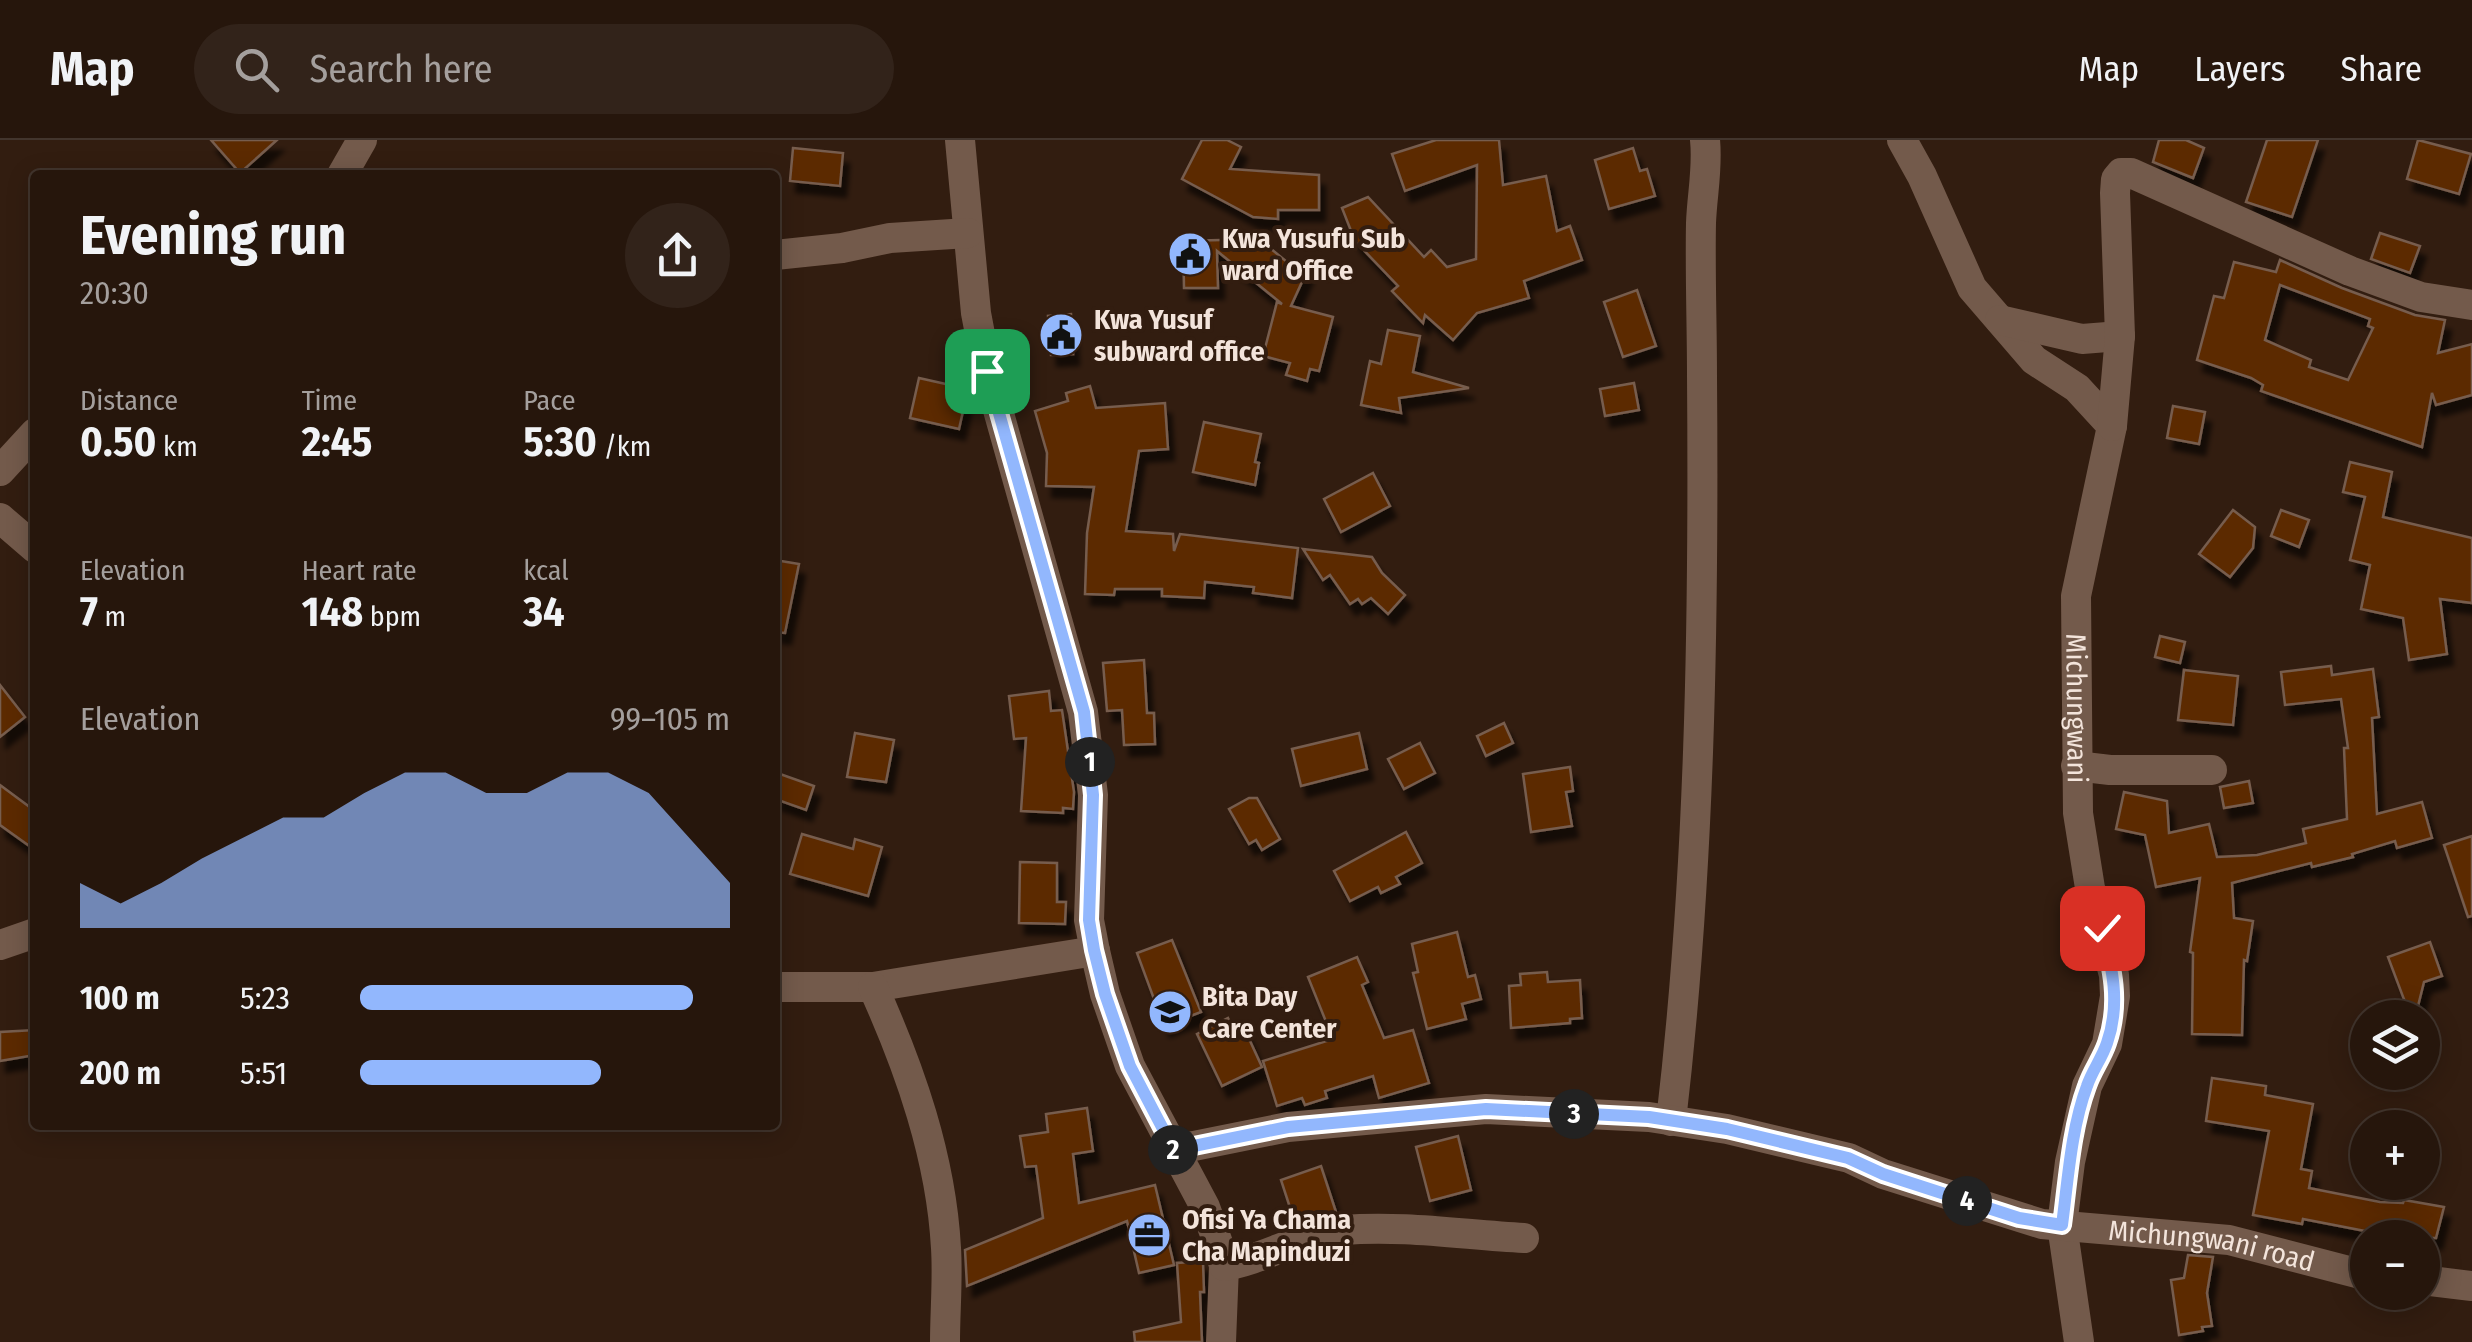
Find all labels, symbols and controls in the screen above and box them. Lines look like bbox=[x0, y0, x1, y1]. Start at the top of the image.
search box bbox=[194, 24, 894, 114]
text: Map bbox=[50, 40, 134, 98]
icon: search bbox=[229, 42, 284, 97]
text: Search here bbox=[309, 46, 493, 92]
text: Map bbox=[2079, 48, 2139, 90]
text: Layers bbox=[2194, 48, 2286, 90]
text: Share bbox=[2341, 48, 2422, 90]
text: Evening run bbox=[80, 203, 346, 269]
button: share bbox=[625, 203, 730, 308]
place label: Kwa Yusufu Sub ward Office bbox=[1222, 222, 1405, 287]
public building icon: Kwa Yusufu Sub ward Office bbox=[1167, 231, 1213, 277]
text: 20:30 bbox=[80, 274, 149, 312]
place label: Kwa Yusuf subward office bbox=[1094, 303, 1265, 368]
public building icon: Kwa Yusuf subward office bbox=[1038, 312, 1084, 358]
pin bbox=[945, 329, 1030, 414]
icon: arrive bbox=[960, 344, 1015, 399]
text: Distance bbox=[80, 384, 178, 417]
text: Time bbox=[302, 384, 357, 417]
text: Pace bbox=[523, 384, 576, 417]
text: 0.50 bbox=[80, 417, 157, 467]
text: 2:45 bbox=[302, 417, 372, 467]
text: 5:30 bbox=[523, 417, 597, 467]
text: km bbox=[157, 430, 198, 463]
text: /km bbox=[597, 430, 651, 463]
text: Elevation bbox=[80, 554, 185, 587]
text: Heart rate bbox=[302, 554, 417, 587]
text: kcal bbox=[523, 554, 569, 587]
text: 7 bbox=[80, 587, 98, 637]
text: 148 bbox=[302, 587, 363, 637]
text: 34 bbox=[523, 587, 565, 637]
text: m bbox=[98, 600, 126, 633]
text: bpm bbox=[363, 600, 421, 633]
street label: Michungwani bbox=[2059, 633, 2094, 783]
text: Elevation bbox=[80, 700, 200, 738]
text: 99–105 m bbox=[610, 700, 730, 738]
pin: 1 bbox=[1065, 737, 1115, 787]
text: 1 bbox=[1084, 745, 1096, 778]
pin bbox=[2060, 886, 2145, 971]
icon: check bbox=[2075, 901, 2130, 956]
text: 100 m bbox=[80, 979, 160, 1017]
text: 5:23 bbox=[240, 979, 290, 1017]
place label: Bita Day Care Center bbox=[1202, 980, 1337, 1045]
school or university icon: Bita Day Care Center bbox=[1147, 989, 1193, 1035]
map controls bbox=[2350, 1000, 2440, 1310]
button: layers bbox=[2350, 1000, 2440, 1090]
text: 200 m bbox=[80, 1054, 161, 1092]
text: 5:51 bbox=[240, 1054, 287, 1092]
pin: 3 bbox=[1549, 1089, 1599, 1139]
text: 3 bbox=[1567, 1097, 1581, 1130]
button: + bbox=[2350, 1110, 2440, 1200]
pin: 2 bbox=[1148, 1125, 1198, 1175]
text: 2 bbox=[1167, 1133, 1179, 1166]
pin: 4 bbox=[1942, 1176, 1992, 1226]
text: 4 bbox=[1960, 1184, 1974, 1217]
place label: Ofisi Ya Chama Cha Mapinduzi bbox=[1182, 1203, 1351, 1268]
office icon: Ofisi Ya Chama Cha Mapinduzi bbox=[1126, 1212, 1172, 1258]
street label: Michungwani road bbox=[2107, 1214, 2318, 1278]
button: − bbox=[2350, 1220, 2440, 1310]

